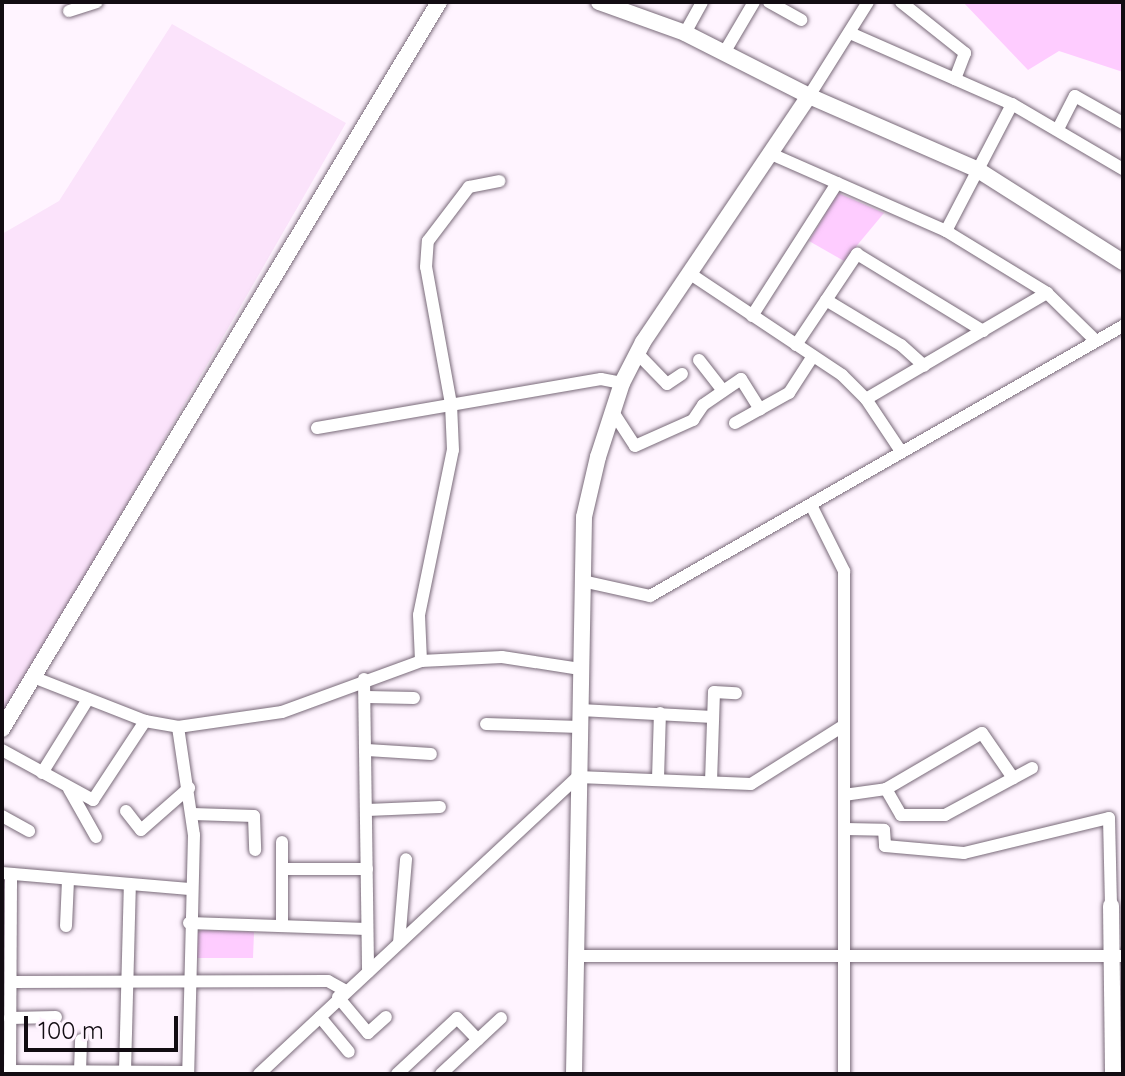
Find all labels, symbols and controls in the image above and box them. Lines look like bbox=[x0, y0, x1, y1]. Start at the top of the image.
scale bar bbox=[28, 1000, 182, 1050]
text: 100 m bbox=[38, 1015, 104, 1045]

